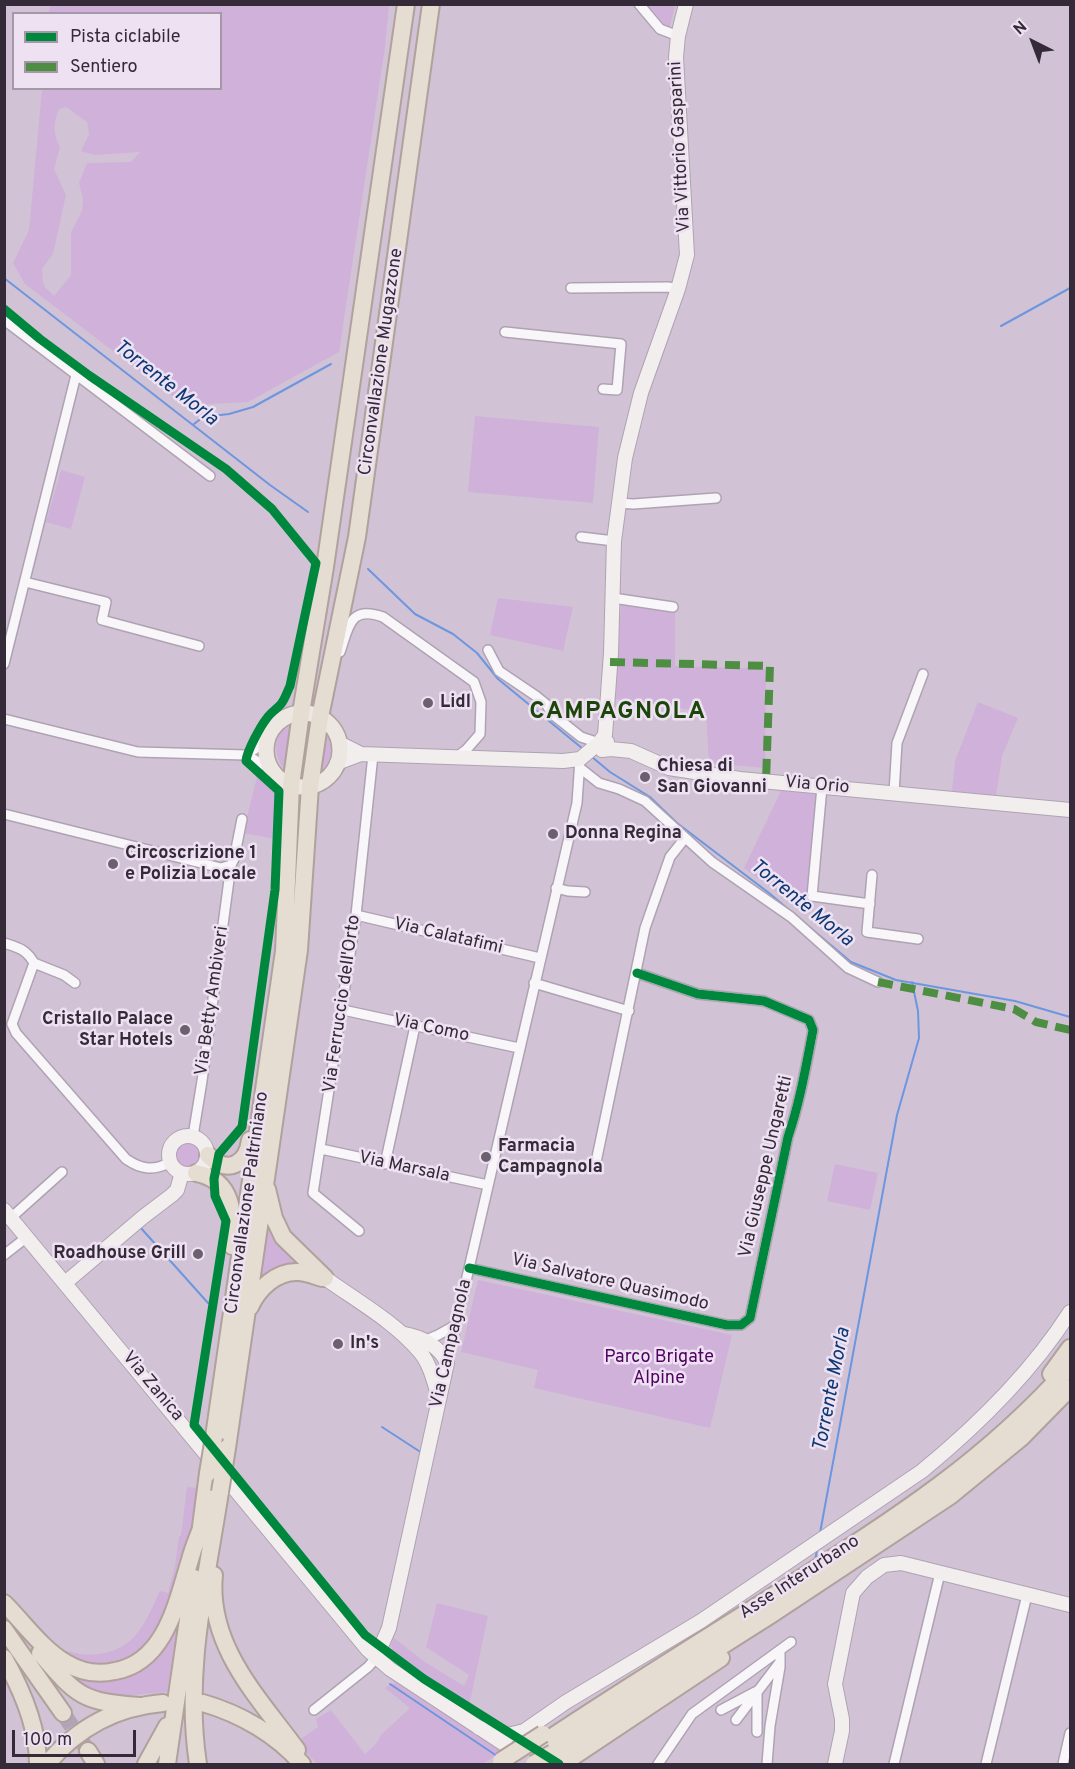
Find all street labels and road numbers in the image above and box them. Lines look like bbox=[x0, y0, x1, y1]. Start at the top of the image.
street label: Via Vittorio Gasparini bbox=[666, 61, 696, 233]
street label: Circonvallazione Mugazzone bbox=[355, 247, 409, 477]
street label: Via Orio bbox=[784, 772, 850, 800]
street label: Via Ferruccio dell'Orto bbox=[320, 914, 366, 1094]
street label: Via Calatafimi bbox=[391, 914, 505, 960]
street label: Via Betty Ambiveri bbox=[192, 925, 234, 1077]
street label: Via Como bbox=[391, 1010, 471, 1048]
street label: Via Giuseppe Ungaretti bbox=[736, 1074, 798, 1260]
street label: Circonvallazione Paltriniano bbox=[222, 1090, 274, 1316]
street label: Via Marsala bbox=[357, 1148, 451, 1188]
street label: Via Salvatore Quasimodo bbox=[509, 1250, 711, 1316]
street label: Via Campagnola bbox=[427, 1277, 477, 1411]
street label: Via Zanica bbox=[117, 1348, 187, 1426]
street label: Asse Interurbano bbox=[736, 1531, 864, 1625]

